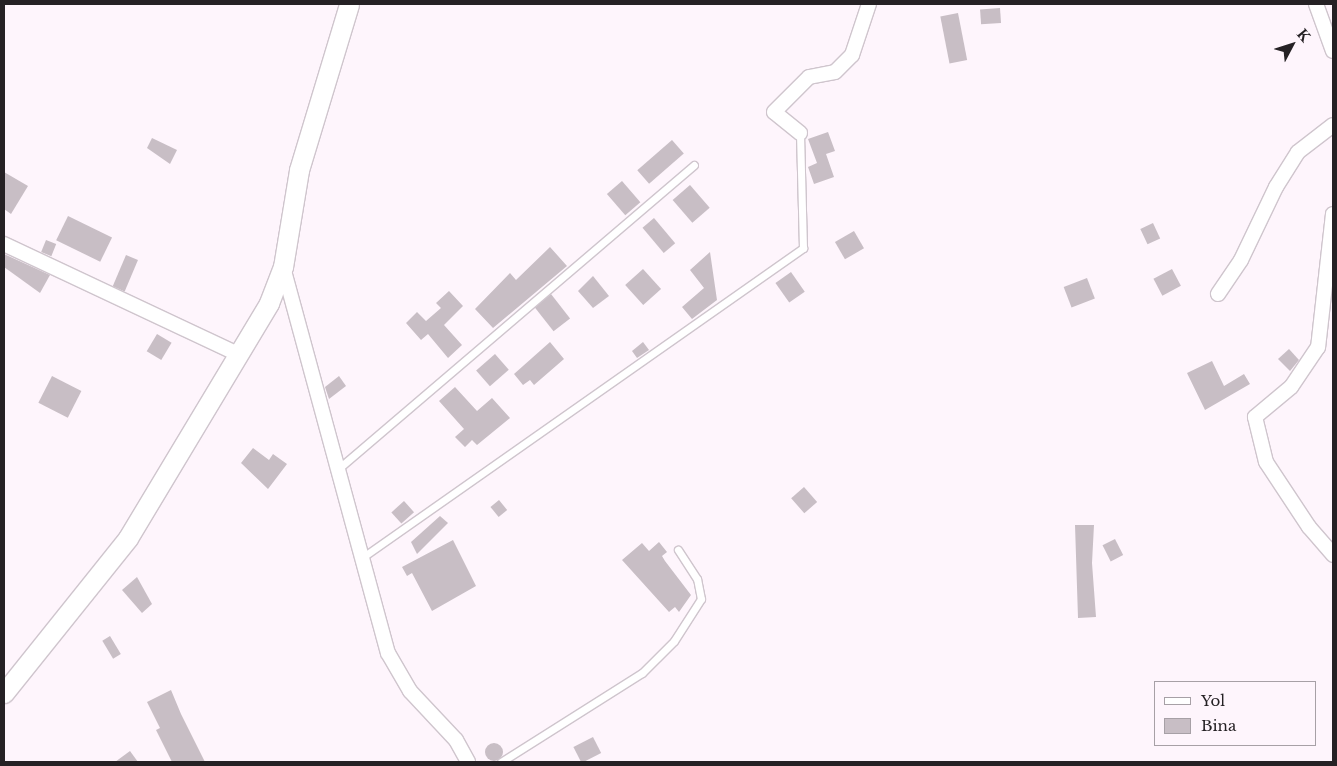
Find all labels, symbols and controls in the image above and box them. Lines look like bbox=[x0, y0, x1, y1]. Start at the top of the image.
north arrow bbox=[1267, 20, 1317, 70]
text: K bbox=[1293, 25, 1314, 46]
legend bbox=[1154, 681, 1317, 746]
text: Yol bbox=[1201, 691, 1225, 710]
text: Bina bbox=[1201, 716, 1236, 735]

